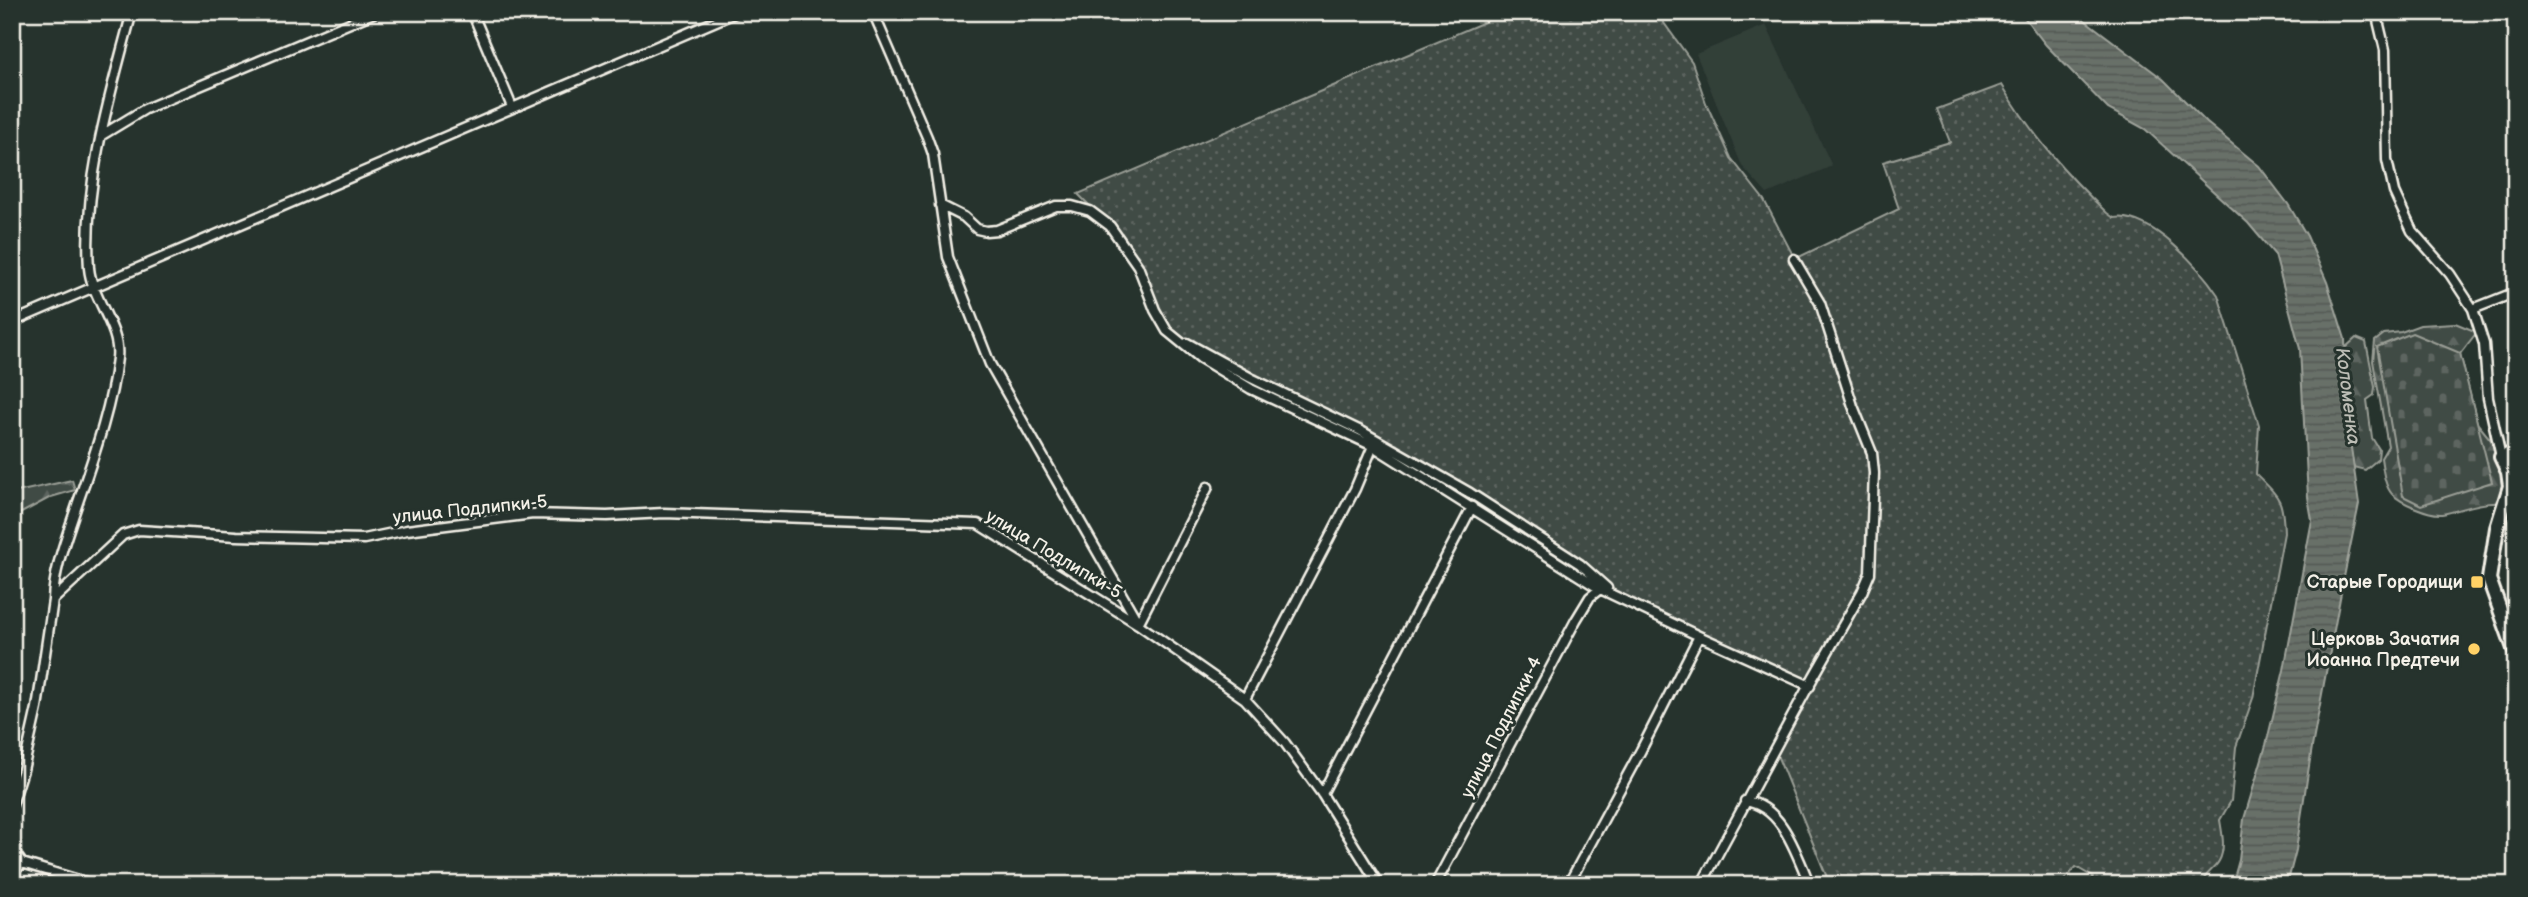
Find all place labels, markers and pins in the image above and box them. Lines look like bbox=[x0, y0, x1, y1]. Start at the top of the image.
place label: Старые Городищи bbox=[2307, 572, 2463, 593]
marker: Старые Городищи bbox=[2469, 574, 2485, 590]
place label: Церковь Зачатия Иоанна Предтечи bbox=[2307, 629, 2460, 671]
marker: Церковь Зачатия Иоанна Предтечи bbox=[2466, 641, 2482, 657]

